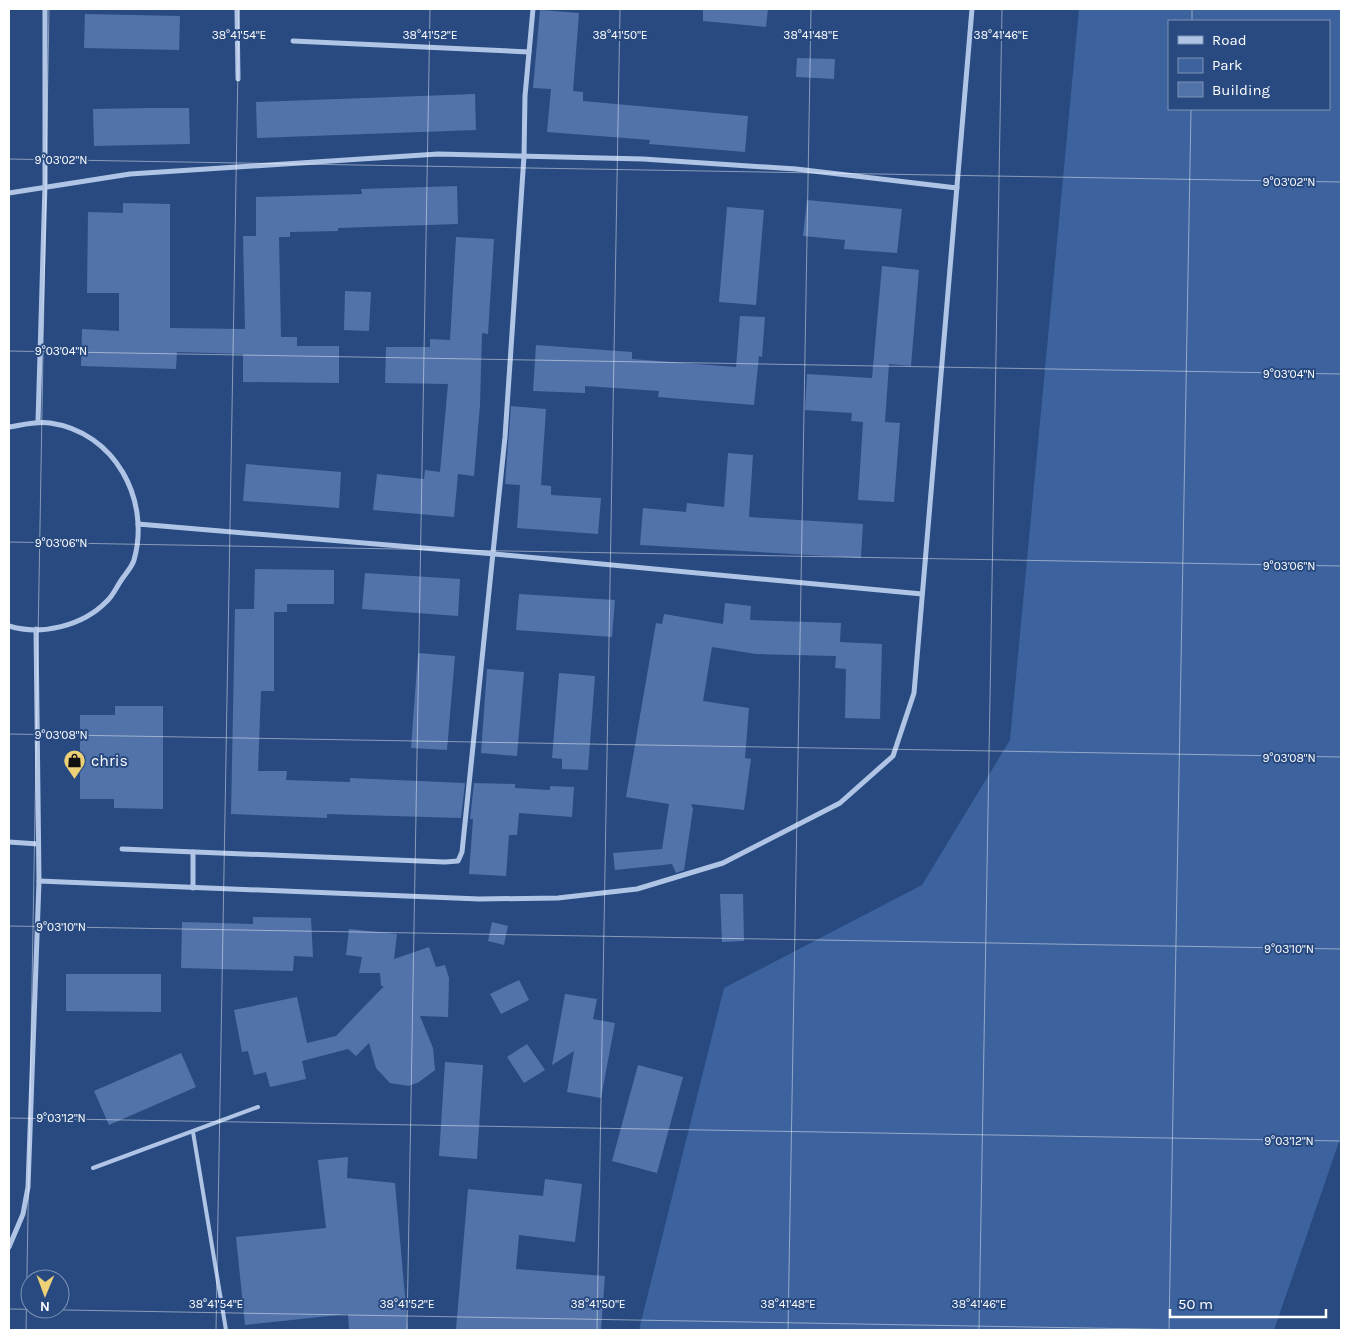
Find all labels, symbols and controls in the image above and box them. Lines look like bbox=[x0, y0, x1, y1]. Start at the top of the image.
legend bbox=[1168, 20, 1330, 110]
text: 38°41'54"E bbox=[212, 28, 266, 42]
text: 38°41'52"E bbox=[403, 28, 457, 42]
text: 38°41'50"E bbox=[592, 28, 648, 42]
text: 38°41'48"E bbox=[783, 28, 839, 42]
text: 38°41'46"E bbox=[974, 28, 1028, 42]
text: Road bbox=[1212, 31, 1247, 49]
text: Park bbox=[1212, 56, 1242, 74]
text: Building bbox=[1212, 81, 1270, 99]
text: 9°03'02"N bbox=[35, 153, 87, 167]
text: 9°03'02"N bbox=[1263, 175, 1315, 189]
text: 9°03'04"N bbox=[35, 344, 87, 358]
text: 9°03'04"N bbox=[1263, 367, 1315, 381]
text: 9°03'06"N bbox=[35, 536, 87, 550]
text: 9°03'06"N bbox=[1263, 559, 1315, 573]
text: 9°03'08"N bbox=[34, 728, 88, 742]
shop icon: chris bbox=[63, 748, 87, 779]
place label: chris bbox=[91, 751, 128, 770]
text: 9°03'08"N bbox=[1262, 751, 1316, 765]
text: 9°03'10"N bbox=[36, 920, 86, 934]
text: 9°03'10"N bbox=[1264, 942, 1314, 956]
text: 9°03'12"N bbox=[36, 1111, 86, 1125]
text: 9°03'12"N bbox=[1264, 1134, 1314, 1148]
north arrow bbox=[20, 1269, 70, 1319]
scale bar bbox=[1170, 1286, 1326, 1318]
text: 50 m bbox=[1178, 1295, 1213, 1313]
text: 38°41'54"E bbox=[189, 1297, 243, 1311]
text: 38°41'52"E bbox=[380, 1297, 434, 1311]
text: 38°41'50"E bbox=[570, 1297, 626, 1311]
text: 38°41'48"E bbox=[760, 1297, 816, 1311]
text: 38°41'46"E bbox=[952, 1297, 1006, 1311]
text: N bbox=[40, 1298, 50, 1315]

